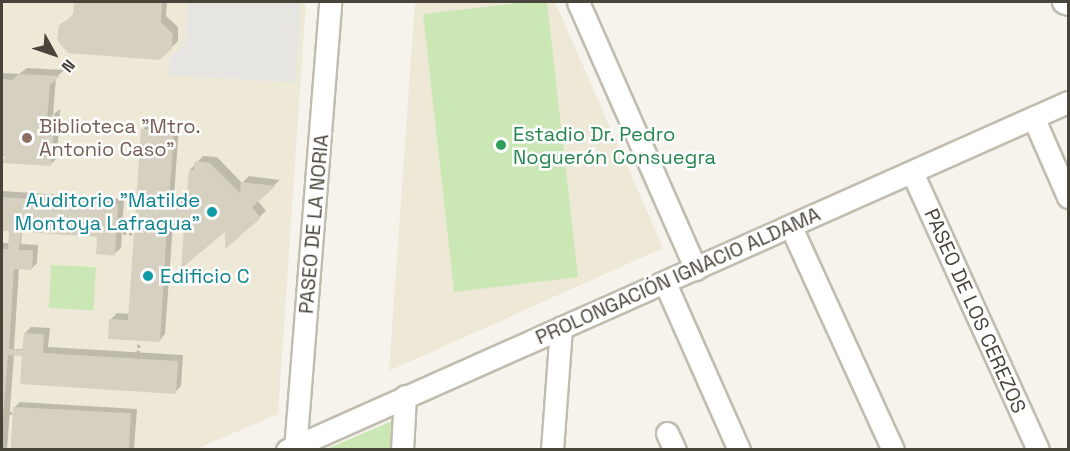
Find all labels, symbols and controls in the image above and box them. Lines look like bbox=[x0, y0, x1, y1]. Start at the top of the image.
north arrow bbox=[24, 24, 84, 84]
text: N bbox=[57, 55, 80, 77]
place label: Biblioteca "Mtro. Antonio Caso" bbox=[39, 114, 201, 161]
place label: Estadio Dr. Pedro Noguerón Consuegra bbox=[513, 122, 716, 169]
marker: Biblioteca "Mtro. Antonio Caso" bbox=[20, 131, 34, 145]
street label: PASEO DE LA NORIA bbox=[294, 133, 334, 315]
marker: Estadio Dr. Pedro Noguerón Consuegra bbox=[494, 138, 508, 152]
place label: Auditorio "Matilde Montoya Lafragua" bbox=[15, 189, 200, 236]
street label: PROLONGACIÓN IGNACIO ALDAMA bbox=[532, 202, 824, 350]
marker: Auditorio "Matilde Montoya Lafragua" bbox=[205, 205, 219, 219]
street label: PASEO DE LOS CEREZOS bbox=[919, 205, 1031, 417]
place label: Edificio C bbox=[160, 264, 249, 288]
marker: Edificio C bbox=[141, 269, 155, 283]

